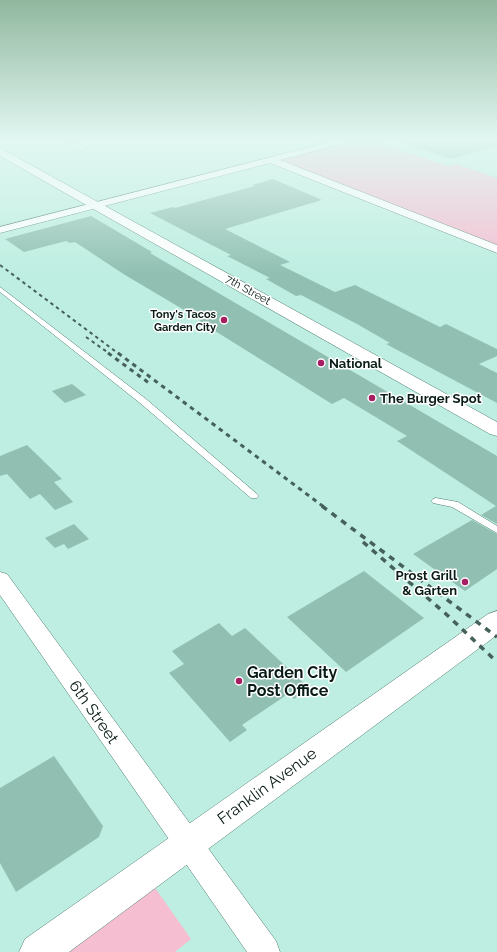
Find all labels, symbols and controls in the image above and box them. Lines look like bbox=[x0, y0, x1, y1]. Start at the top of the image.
street label: 7th Street bbox=[223, 272, 273, 308]
place label: Tony's Tacos Garden City bbox=[150, 308, 217, 334]
marker: Tony's Tacos Garden City bbox=[219, 315, 229, 325]
place label: National bbox=[329, 356, 383, 371]
marker: National bbox=[316, 358, 326, 368]
place label: The Burger Spot bbox=[380, 391, 481, 406]
marker: The Burger Spot bbox=[367, 393, 377, 403]
place label: Prost Grill & Garten bbox=[396, 568, 458, 598]
marker: Prost Grill & Garten bbox=[460, 577, 470, 587]
place label: Garden City Post Office bbox=[247, 663, 337, 700]
marker: Garden City Post Office bbox=[234, 676, 244, 686]
street label: 6th Street bbox=[65, 677, 123, 748]
street label: Franklin Avenue bbox=[214, 744, 320, 828]

